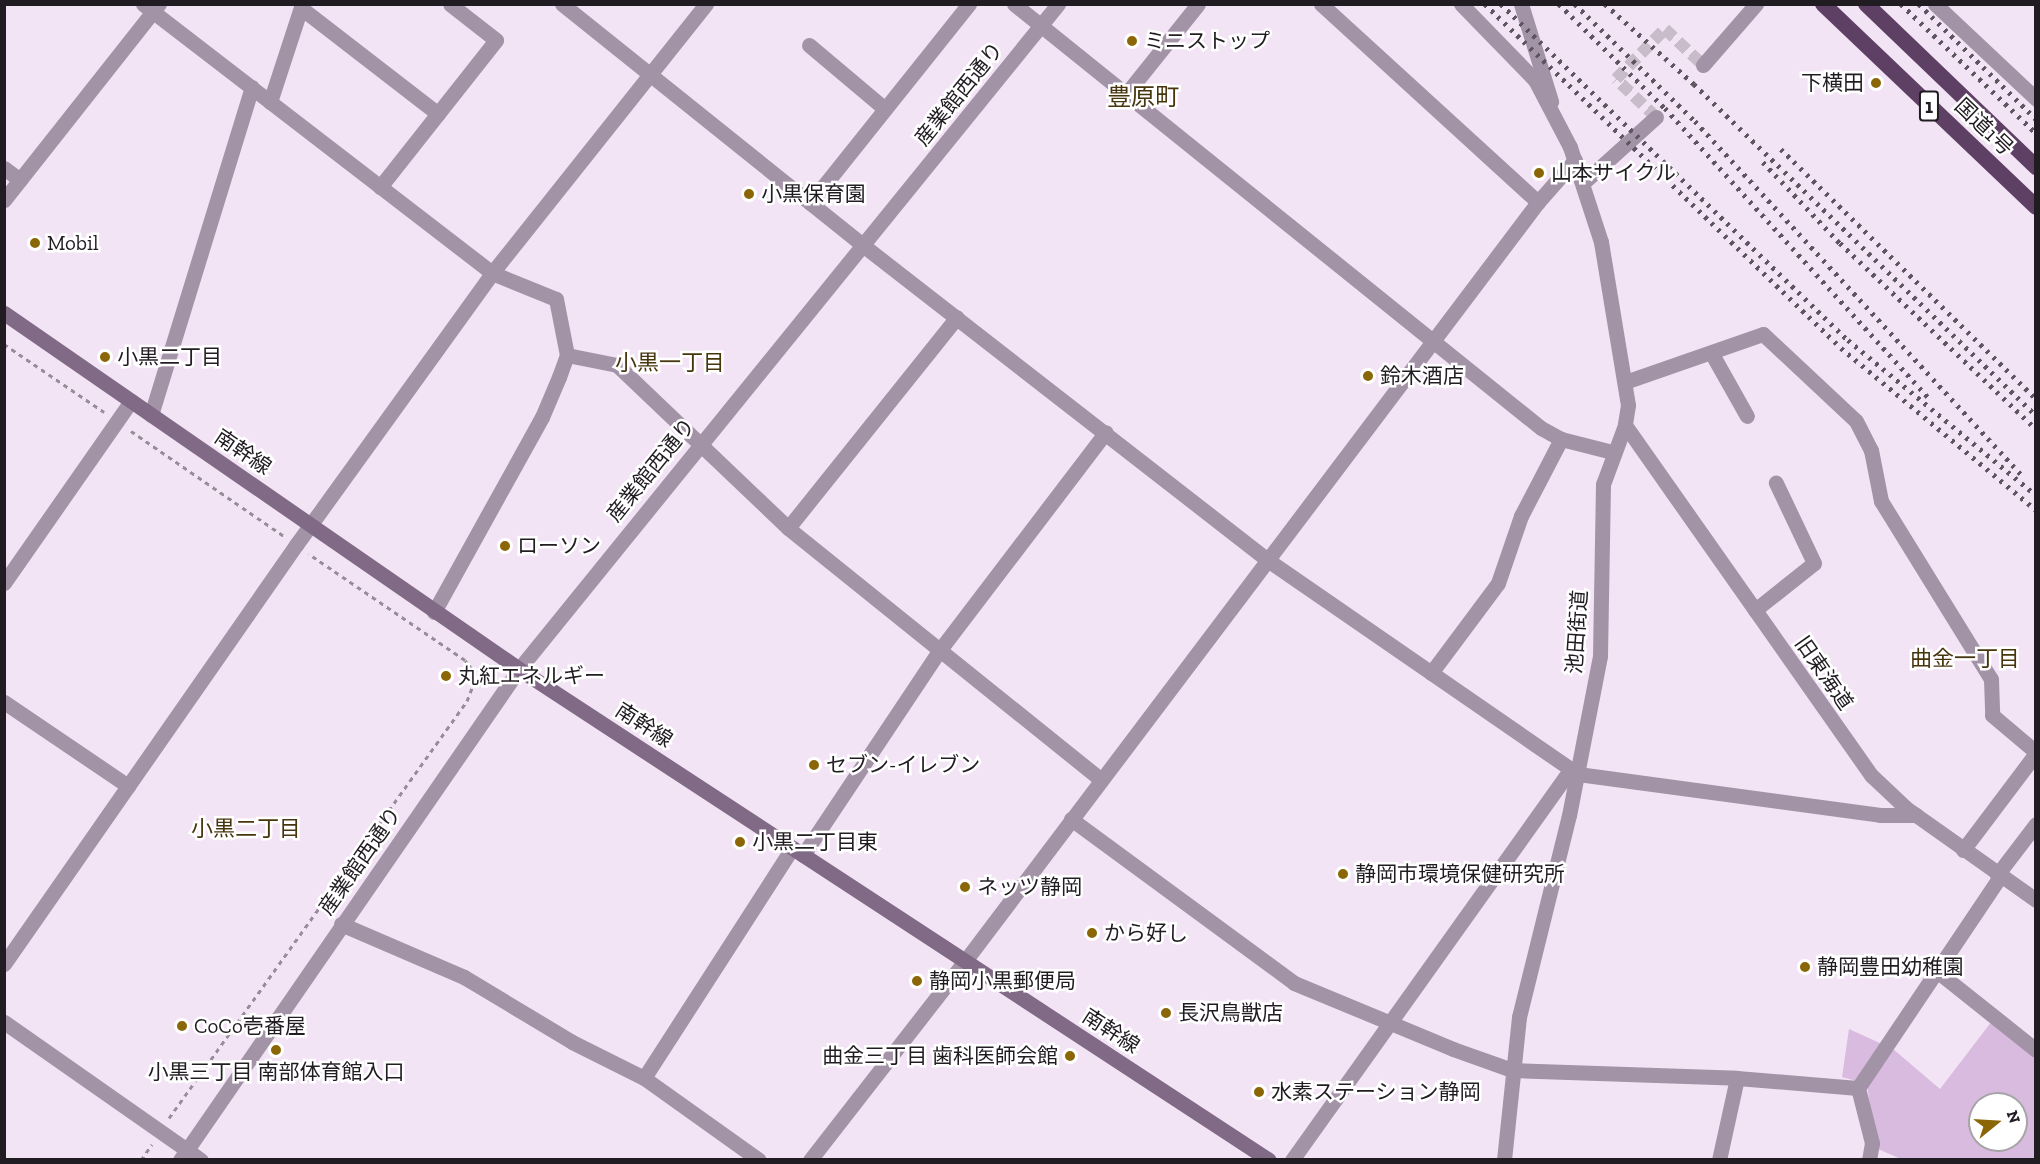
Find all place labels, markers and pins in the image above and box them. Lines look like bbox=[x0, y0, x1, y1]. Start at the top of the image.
place label: ミニストップ bbox=[1144, 28, 1270, 54]
marker: ミニストップ bbox=[1125, 34, 1139, 48]
place label: 下横田 bbox=[1801, 70, 1864, 96]
marker: 下横田 bbox=[1869, 76, 1883, 90]
place label: 山本サイクル bbox=[1551, 160, 1677, 186]
marker: 山本サイクル bbox=[1532, 166, 1546, 180]
place label: 小黒保育園 bbox=[761, 181, 866, 207]
marker: 小黒保育園 bbox=[742, 187, 756, 201]
place label: Mobil bbox=[47, 230, 98, 256]
marker: Mobil bbox=[28, 236, 42, 250]
place label: 小黒二丁目 bbox=[117, 344, 222, 370]
marker: 小黒二丁目 bbox=[98, 350, 112, 364]
place label: 鈴木酒店 bbox=[1380, 363, 1464, 389]
marker: 鈴木酒店 bbox=[1361, 369, 1375, 383]
place label: ローソン bbox=[517, 533, 601, 559]
marker: ローソン bbox=[498, 539, 512, 553]
place label: 丸紅エネルギー bbox=[458, 663, 605, 689]
marker: 丸紅エネルギー bbox=[439, 669, 453, 683]
place label: セブン-イレブン bbox=[826, 752, 980, 778]
marker: セブン-イレブン bbox=[807, 758, 821, 772]
place label: 小黒二丁目東 bbox=[752, 829, 878, 855]
marker: 小黒二丁目東 bbox=[733, 835, 747, 849]
place label: 静岡市環境保健研究所 bbox=[1355, 861, 1565, 887]
marker: 静岡市環境保健研究所 bbox=[1336, 867, 1350, 881]
place label: ネッツ静岡 bbox=[977, 874, 1082, 900]
marker: ネッツ静岡 bbox=[958, 880, 972, 894]
place label: から好し bbox=[1104, 920, 1188, 946]
marker: から好し bbox=[1085, 926, 1099, 940]
place label: 静岡豊田幼稚園 bbox=[1817, 954, 1964, 980]
marker: 静岡豊田幼稚園 bbox=[1798, 960, 1812, 974]
place label: 静岡小黒郵便局 bbox=[929, 968, 1076, 994]
marker: 静岡小黒郵便局 bbox=[910, 974, 924, 988]
place label: 長沢鳥獣店 bbox=[1178, 1000, 1283, 1026]
marker: 長沢鳥獣店 bbox=[1159, 1006, 1173, 1020]
place label: CoCo壱番屋 bbox=[194, 1013, 306, 1039]
marker: CoCo壱番屋 bbox=[175, 1019, 189, 1033]
marker: 小黒三丁目 南部体育館入口 bbox=[269, 1043, 283, 1057]
place label: 曲金三丁目 歯科医師会館 bbox=[822, 1043, 1058, 1069]
marker: 曲金三丁目 歯科医師会館 bbox=[1063, 1049, 1077, 1063]
place label: 小黒三丁目 南部体育館入口 bbox=[148, 1059, 404, 1085]
place label: 水素ステーション静岡 bbox=[1271, 1079, 1481, 1105]
marker: 水素ステーション静岡 bbox=[1252, 1085, 1266, 1099]

